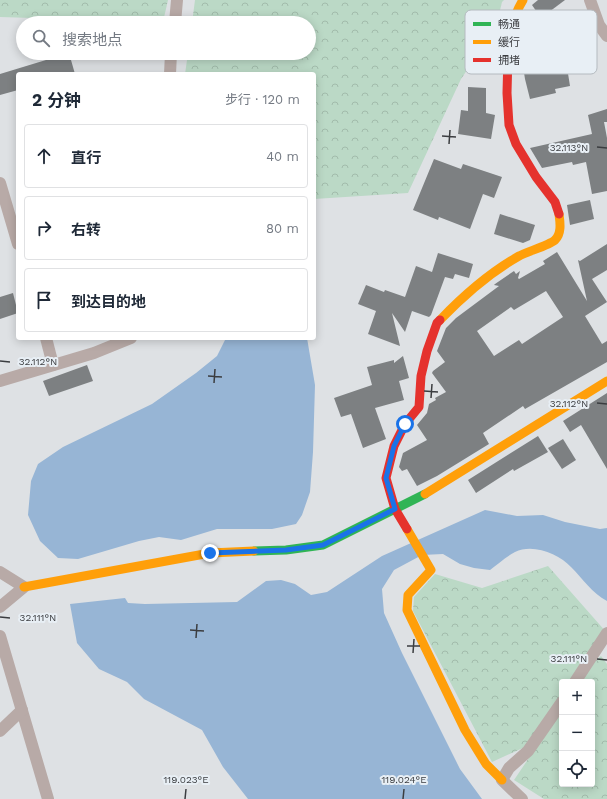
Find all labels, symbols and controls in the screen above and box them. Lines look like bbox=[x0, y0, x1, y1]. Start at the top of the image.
legend bbox=[465, 10, 597, 74]
search box bbox=[16, 16, 316, 60]
text: 畅通 bbox=[498, 18, 520, 31]
icon: search bbox=[30, 27, 52, 49]
text: 搜索地点 bbox=[62, 31, 122, 49]
text: 缓行 bbox=[498, 36, 520, 49]
text: 拥堵 bbox=[498, 54, 520, 67]
text: 2 分钟 bbox=[32, 90, 81, 110]
text: 步行 · 120 m bbox=[225, 92, 300, 107]
text: 32.113°N bbox=[550, 142, 588, 153]
icon: ahead bbox=[33, 145, 55, 167]
text: 直行 bbox=[71, 149, 101, 167]
text: 40 m bbox=[266, 149, 299, 164]
icon: right bbox=[33, 217, 55, 239]
text: 右转 bbox=[71, 221, 101, 239]
text: 80 m bbox=[266, 221, 299, 236]
icon: arrive bbox=[33, 289, 55, 311]
text: 到达目的地 bbox=[71, 293, 146, 311]
text: 32.112°N bbox=[19, 356, 57, 367]
text: 32.112°N bbox=[550, 398, 588, 409]
route start bbox=[396, 415, 414, 433]
route end bbox=[201, 544, 219, 562]
text: 32.111°N bbox=[20, 612, 56, 623]
text: 32.111°N bbox=[551, 653, 587, 664]
map controls bbox=[559, 679, 595, 787]
button: + bbox=[559, 679, 595, 715]
button: − bbox=[559, 715, 595, 751]
button: locate bbox=[559, 751, 595, 787]
text: 119.023°E bbox=[163, 774, 209, 785]
text: 119.024°E bbox=[381, 774, 427, 785]

